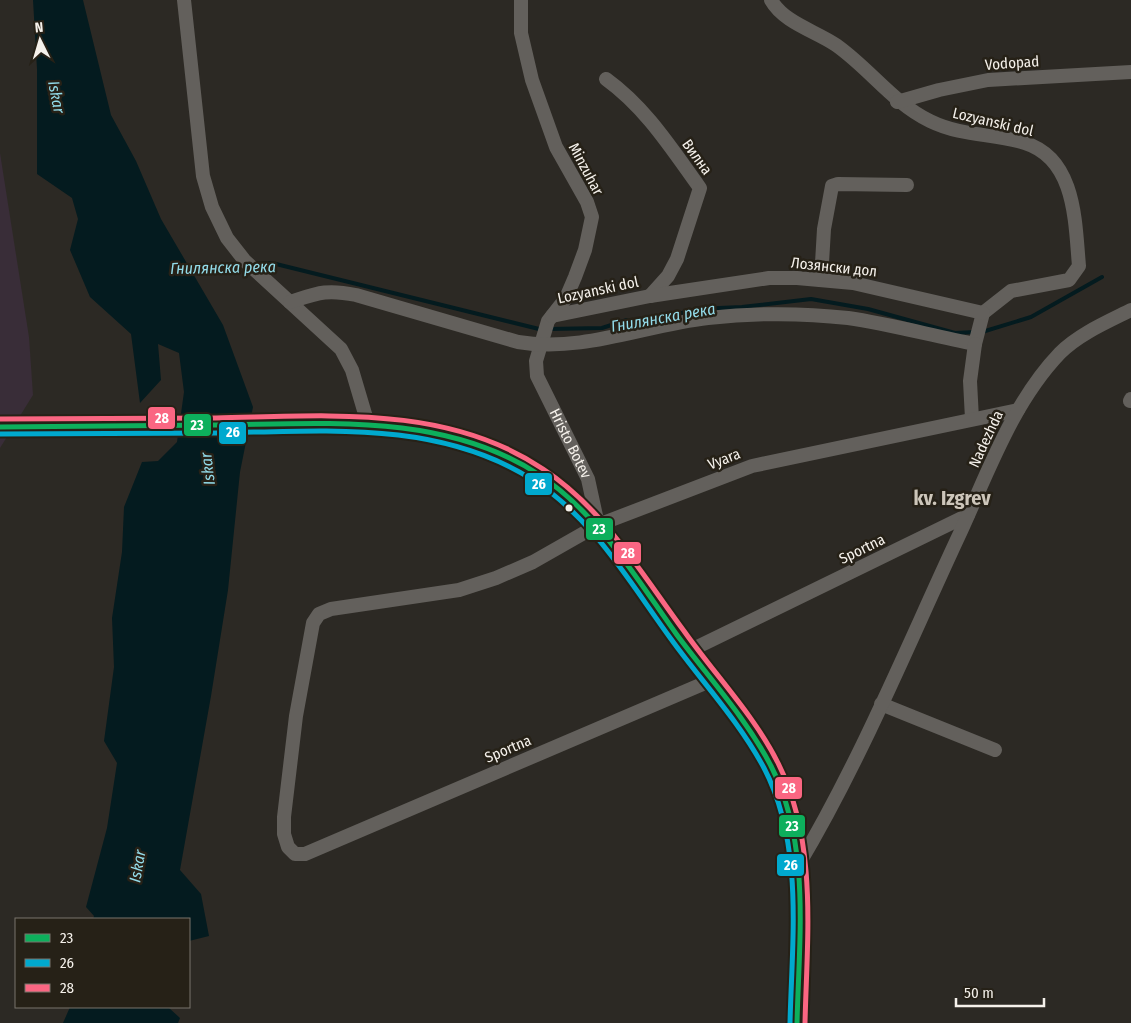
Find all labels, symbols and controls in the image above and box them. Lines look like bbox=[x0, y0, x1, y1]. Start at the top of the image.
north arrow bbox=[15, 15, 65, 65]
text: N bbox=[34, 19, 44, 36]
street label: Vodopad bbox=[984, 52, 1040, 74]
water label: Iskar bbox=[44, 79, 69, 115]
street label: Lozyanski dol bbox=[951, 104, 1035, 140]
street label: Вилна bbox=[678, 136, 716, 178]
street label: Minzuhar bbox=[565, 140, 608, 199]
street label: Лозянски дол bbox=[790, 254, 878, 280]
water label: Гнилянска река bbox=[170, 257, 276, 278]
street label: Lozyanski dol bbox=[556, 273, 640, 307]
water label: Гнилянска река bbox=[609, 299, 717, 336]
line badge: 28 bbox=[147, 406, 176, 430]
street label: Hristo Botev bbox=[546, 406, 595, 482]
street label: Nadezhda bbox=[965, 408, 1007, 470]
text: 28 bbox=[154, 410, 170, 427]
line badge: 23 bbox=[183, 413, 212, 437]
text: 23 bbox=[189, 417, 204, 434]
line badge: 26 bbox=[218, 421, 247, 445]
text: 26 bbox=[225, 424, 240, 441]
street label: Vyara bbox=[705, 445, 743, 473]
water label: Iskar bbox=[196, 451, 219, 486]
line badge: 26 bbox=[524, 472, 553, 496]
text: 26 bbox=[531, 476, 546, 493]
district label: kv. Izgrev bbox=[913, 486, 991, 510]
unlabelled marker bbox=[564, 503, 574, 513]
line badge: 23 bbox=[585, 517, 614, 541]
text: 23 bbox=[591, 521, 606, 538]
street label: Sportna bbox=[836, 530, 888, 568]
line badge: 28 bbox=[613, 541, 642, 565]
text: 28 bbox=[620, 545, 636, 562]
street label: Sportna bbox=[482, 731, 534, 767]
line badge: 28 bbox=[774, 776, 803, 800]
text: 28 bbox=[781, 780, 797, 797]
line badge: 23 bbox=[778, 814, 806, 838]
text: 23 bbox=[784, 818, 799, 835]
water label: Iskar bbox=[125, 848, 150, 884]
line badge: 26 bbox=[776, 853, 805, 877]
text: 26 bbox=[783, 857, 798, 874]
legend bbox=[15, 918, 190, 1008]
text: 23 bbox=[60, 929, 74, 947]
text: 26 bbox=[60, 954, 74, 972]
scale bar bbox=[956, 976, 1044, 1008]
text: 28 bbox=[60, 979, 74, 997]
text: 50 m bbox=[964, 984, 994, 1002]

